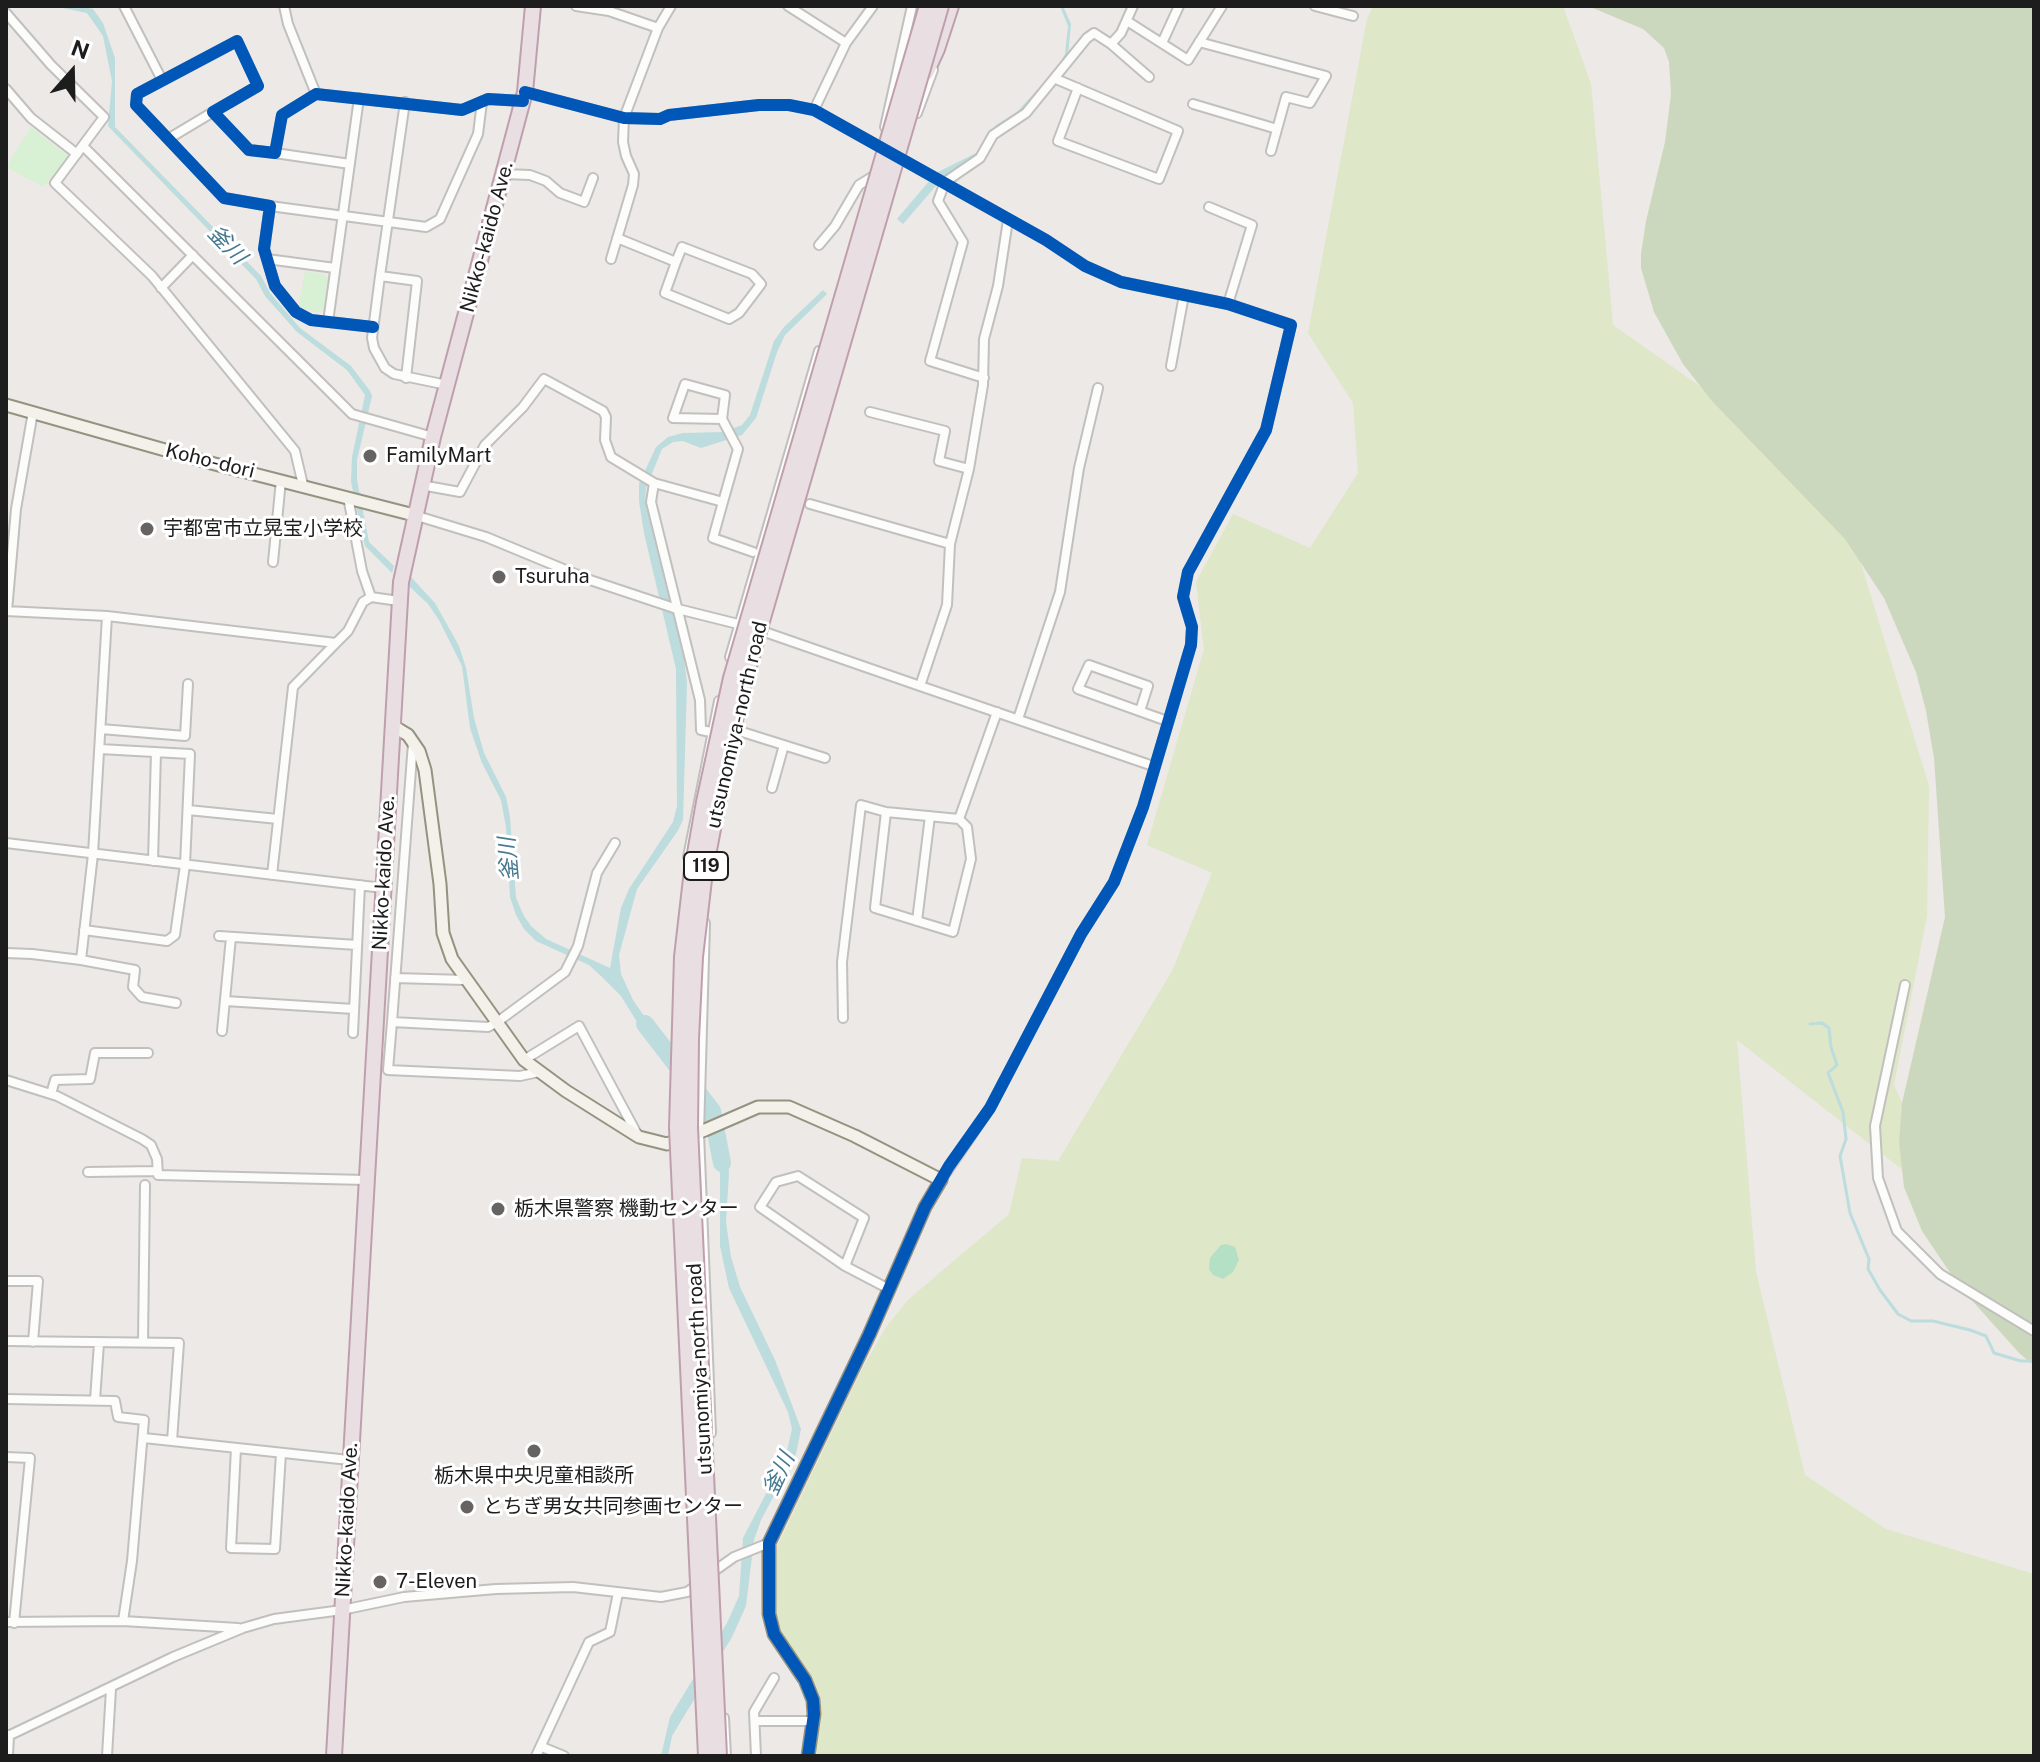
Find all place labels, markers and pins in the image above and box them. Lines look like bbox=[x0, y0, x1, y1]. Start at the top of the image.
place label: FamilyMart bbox=[386, 444, 491, 468]
marker: FamilyMart bbox=[361, 447, 379, 465]
place label: 宇都宮市立晃宝小学校 bbox=[163, 517, 363, 541]
marker: 宇都宮市立晃宝小学校 bbox=[138, 520, 156, 538]
place label: Tsuruha bbox=[515, 565, 590, 589]
marker: Tsuruha bbox=[490, 568, 508, 586]
place label: 栃木県警察 機動センター bbox=[514, 1197, 739, 1221]
marker: 栃木県警察 機動センター bbox=[489, 1200, 507, 1218]
marker: 栃木県中央児童相談所 bbox=[525, 1442, 543, 1460]
place label: 栃木県中央児童相談所 bbox=[434, 1464, 634, 1488]
place label: とちぎ男女共同参画センター bbox=[483, 1495, 743, 1519]
marker: とちぎ男女共同参画センター bbox=[458, 1498, 476, 1516]
place label: 7-Eleven bbox=[396, 1570, 477, 1594]
marker: 7-Eleven bbox=[371, 1573, 389, 1591]

